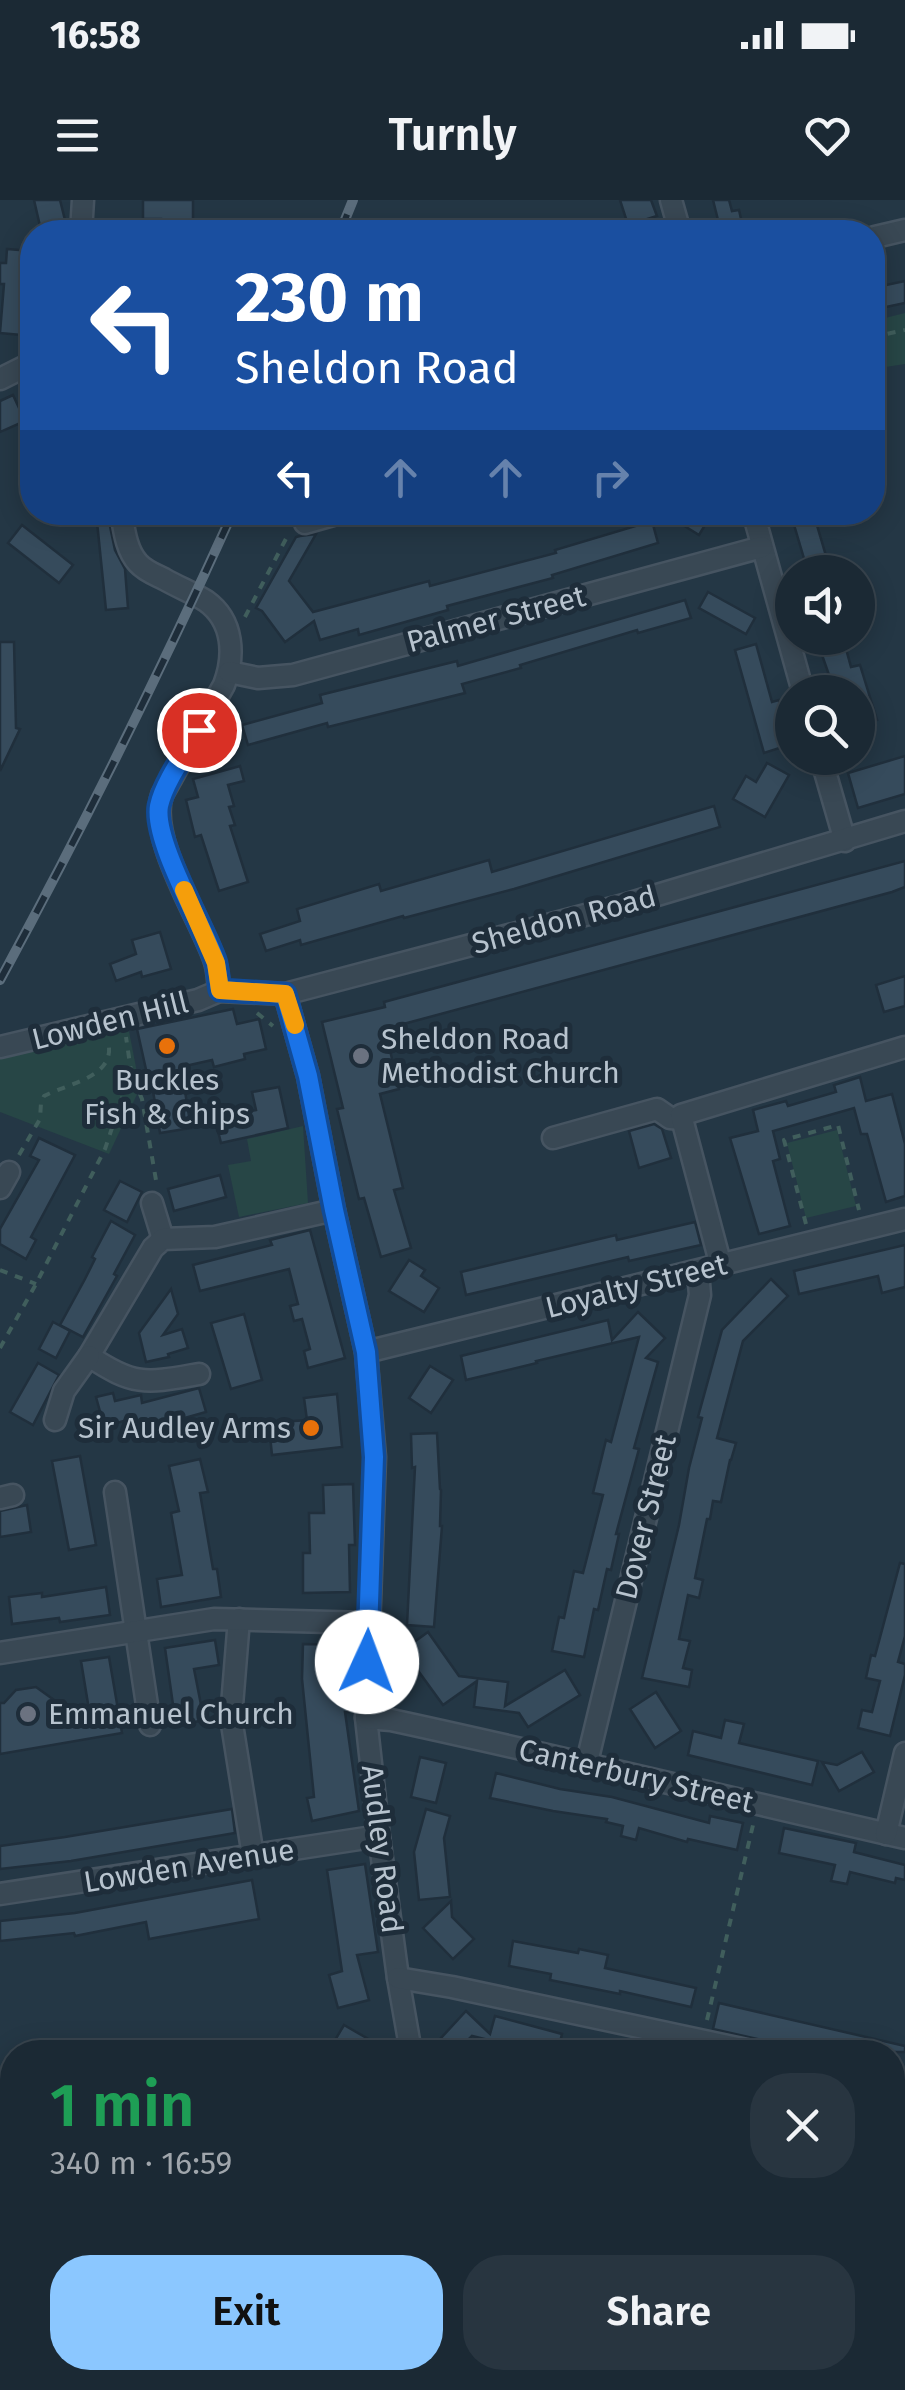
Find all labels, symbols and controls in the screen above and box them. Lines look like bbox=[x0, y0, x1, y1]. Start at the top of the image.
text: 16:58 bbox=[50, 12, 141, 58]
icon: menu bbox=[50, 108, 105, 163]
text: Turnly bbox=[389, 108, 516, 162]
icon: heart bbox=[800, 108, 855, 163]
text: 230 m bbox=[235, 256, 424, 340]
icon: left bbox=[70, 260, 200, 390]
text: Sheldon Road bbox=[235, 341, 519, 395]
icon: left bbox=[268, 450, 323, 505]
icon: ahead bbox=[373, 450, 428, 505]
icon: ahead bbox=[478, 450, 533, 505]
icon: right bbox=[583, 450, 638, 505]
map controls bbox=[775, 555, 875, 775]
button: sound bbox=[775, 555, 875, 655]
street label: Palmer Street bbox=[403, 578, 589, 660]
button: search bbox=[775, 675, 875, 775]
pin bbox=[157, 688, 242, 773]
icon: arrive bbox=[172, 703, 227, 758]
street label: Sheldon Road bbox=[468, 878, 660, 962]
street label: Lowden Hill bbox=[28, 984, 192, 1058]
place label: Sheldon Road Methodist Church bbox=[381, 1021, 620, 1091]
marker: Buckles Fish & Chips bbox=[156, 1035, 178, 1057]
marker: Sheldon Road Methodist Church bbox=[350, 1045, 372, 1067]
place label: Buckles Fish & Chips bbox=[84, 1062, 250, 1132]
street label: Loyalty Street bbox=[542, 1246, 730, 1326]
place label: Sir Audley Arms bbox=[78, 1410, 291, 1446]
marker: Sir Audley Arms bbox=[300, 1417, 322, 1439]
street label: Dover Street bbox=[608, 1431, 684, 1603]
position arrow bbox=[315, 1610, 419, 1714]
place label: Emmanuel Church bbox=[48, 1696, 294, 1732]
marker: Emmanuel Church bbox=[17, 1703, 39, 1725]
street label: Canterbury Street bbox=[515, 1732, 757, 1821]
street label: Audley Road bbox=[354, 1763, 410, 1935]
street label: Lowden Avenue bbox=[81, 1832, 297, 1900]
text: 1 min bbox=[50, 2070, 195, 2142]
button: close bbox=[750, 2073, 855, 2178]
text: 340 m · 16:59 bbox=[50, 2144, 232, 2182]
button: Exit bbox=[50, 2255, 443, 2370]
button: Share bbox=[463, 2255, 855, 2370]

